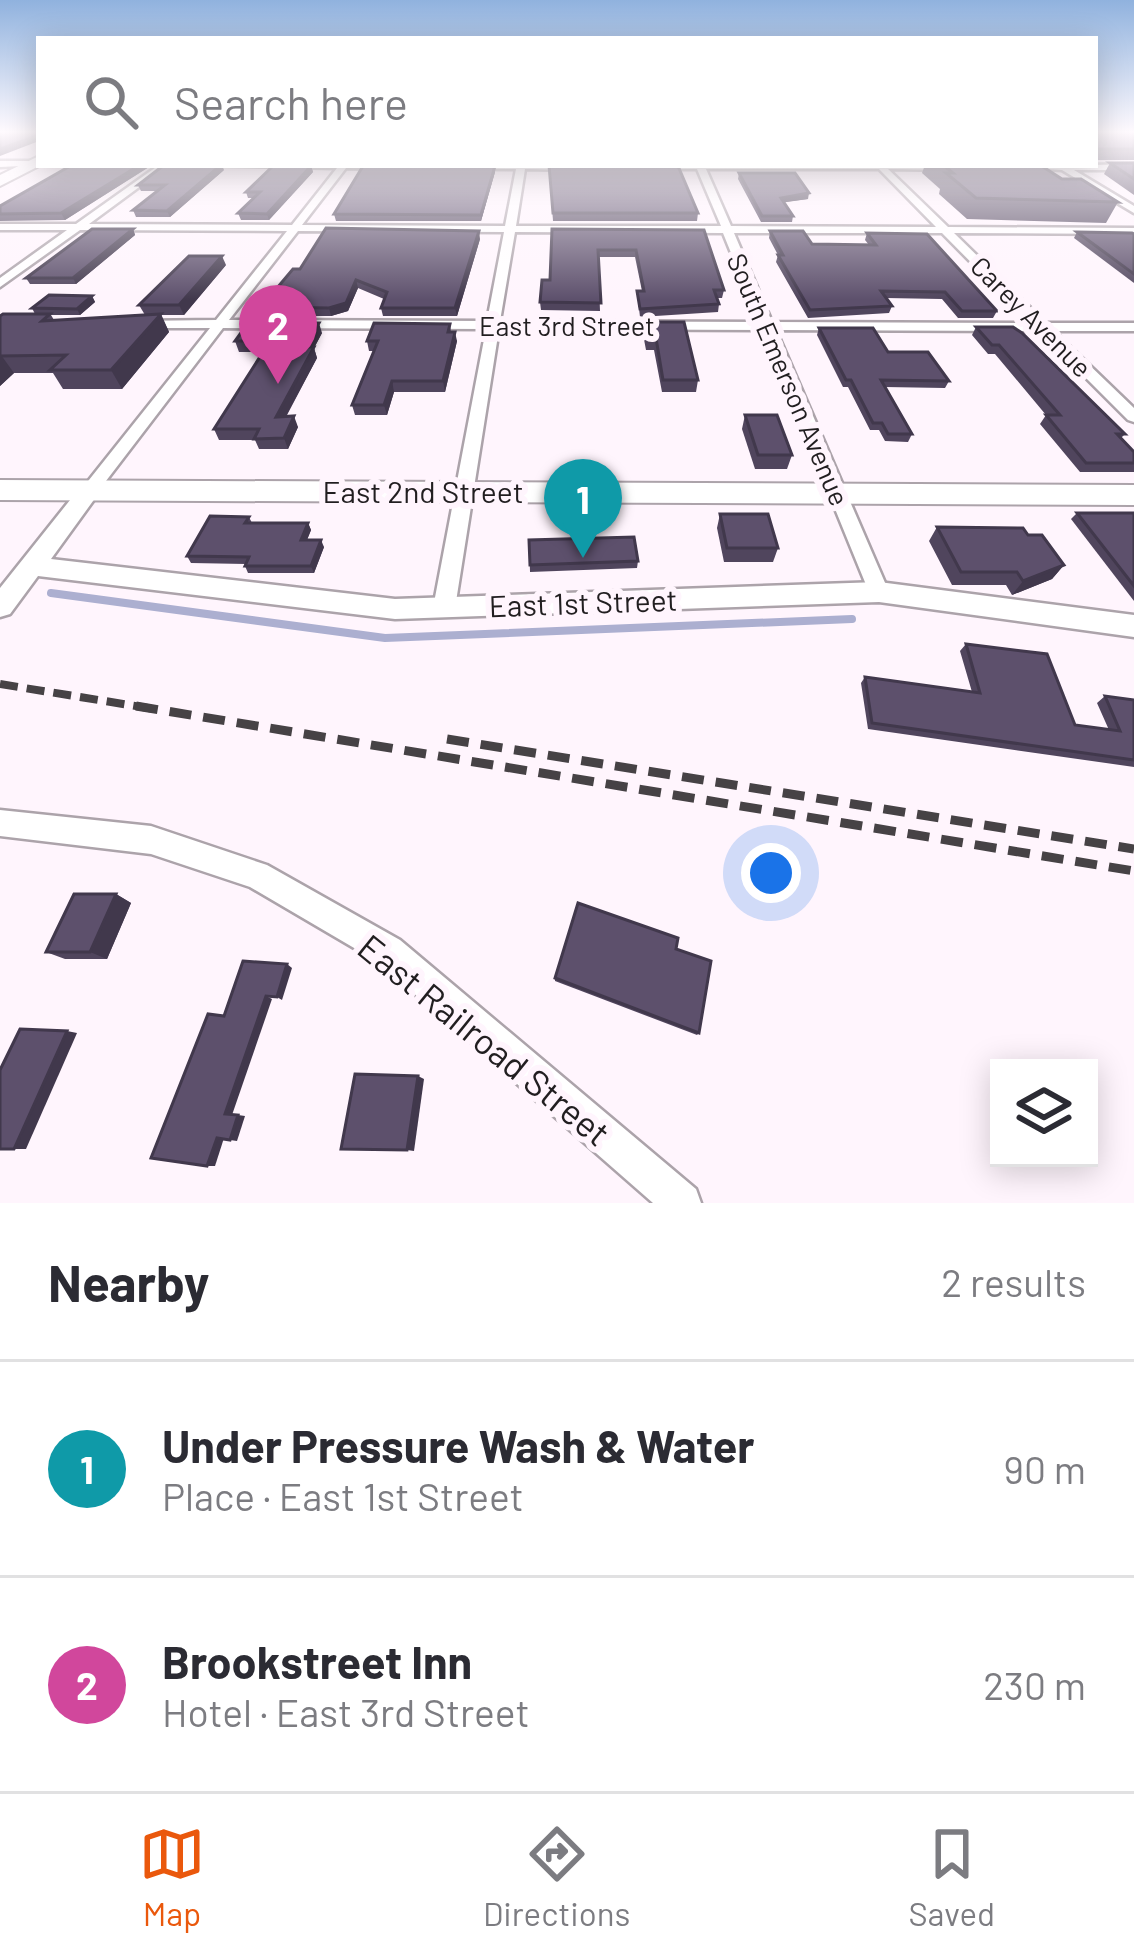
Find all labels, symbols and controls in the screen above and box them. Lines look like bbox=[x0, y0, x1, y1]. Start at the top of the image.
search box bbox=[36, 36, 1098, 168]
icon: search bbox=[78, 69, 144, 135]
text: Search here bbox=[174, 75, 408, 129]
street label: South Emerson Avenue bbox=[721, 248, 857, 510]
street label: Carey Avenue bbox=[965, 249, 1099, 383]
pin: 2 bbox=[239, 285, 317, 384]
street label: East 3rd Street bbox=[479, 309, 655, 341]
pin: 1 bbox=[544, 459, 622, 558]
street label: East 2nd Street bbox=[322, 473, 524, 509]
street label: East 1st Street bbox=[488, 581, 678, 623]
your location bbox=[741, 843, 801, 903]
street label: East Railroad Street bbox=[350, 924, 620, 1154]
map controls bbox=[990, 1059, 1098, 1167]
button: layers bbox=[990, 1059, 1098, 1167]
text: Nearby bbox=[48, 1251, 209, 1312]
text: 2 results bbox=[941, 1258, 1086, 1305]
text: Under Pressure Wash & Water bbox=[162, 1418, 755, 1472]
text: 1 bbox=[80, 1445, 94, 1492]
text: 90 m bbox=[1004, 1445, 1086, 1492]
text: Place · East 1st Street bbox=[162, 1472, 524, 1519]
text: Brookstreet Inn bbox=[162, 1634, 472, 1688]
text: 2 bbox=[76, 1661, 98, 1708]
text: 230 m bbox=[983, 1661, 1086, 1708]
text: Hotel · East 3rd Street bbox=[162, 1688, 530, 1735]
tab: Map bbox=[139, 1821, 205, 1933]
tab: Directions bbox=[483, 1821, 630, 1933]
tab: Saved bbox=[908, 1821, 995, 1933]

